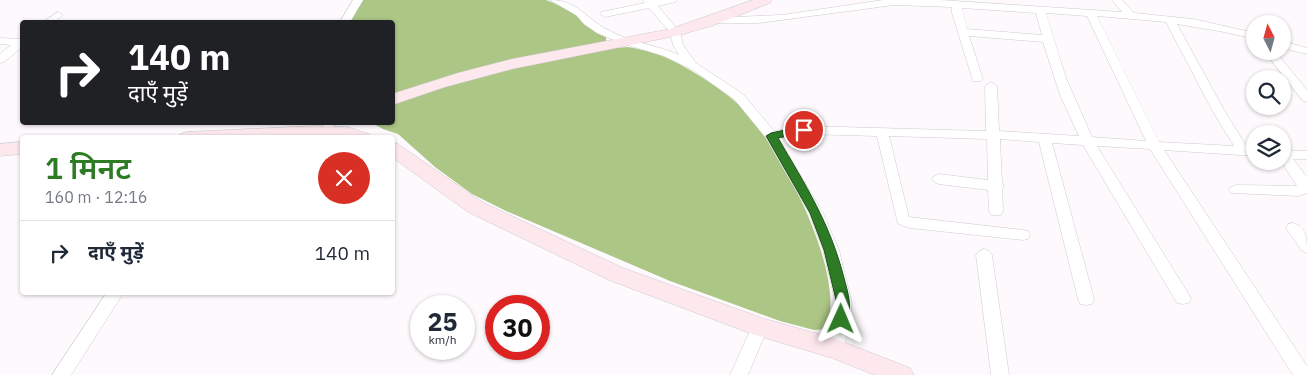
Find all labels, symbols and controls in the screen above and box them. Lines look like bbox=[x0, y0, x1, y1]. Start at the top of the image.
north arrow bbox=[1246, 15, 1291, 60]
map controls bbox=[1246, 15, 1291, 170]
text: 140 m bbox=[128, 34, 231, 80]
icon: right bbox=[45, 40, 110, 105]
button: search bbox=[1246, 70, 1291, 115]
text: दाएँ मुड़ें bbox=[128, 78, 188, 107]
pin bbox=[783, 109, 825, 151]
icon: arrive bbox=[790, 116, 818, 144]
button: layers bbox=[1246, 125, 1291, 170]
text: 1 मिनट bbox=[45, 148, 131, 187]
button: close bbox=[318, 152, 370, 204]
text: 160 m · 12:16 bbox=[45, 187, 147, 207]
icon: right bbox=[45, 239, 73, 267]
text: दाएँ मुड़ें bbox=[88, 240, 144, 264]
text: 140 m bbox=[315, 241, 370, 265]
position arrow bbox=[814, 292, 866, 344]
speed limit sign: 30 bbox=[485, 295, 550, 360]
text: 25 bbox=[427, 305, 458, 338]
text: km/h bbox=[428, 332, 457, 347]

